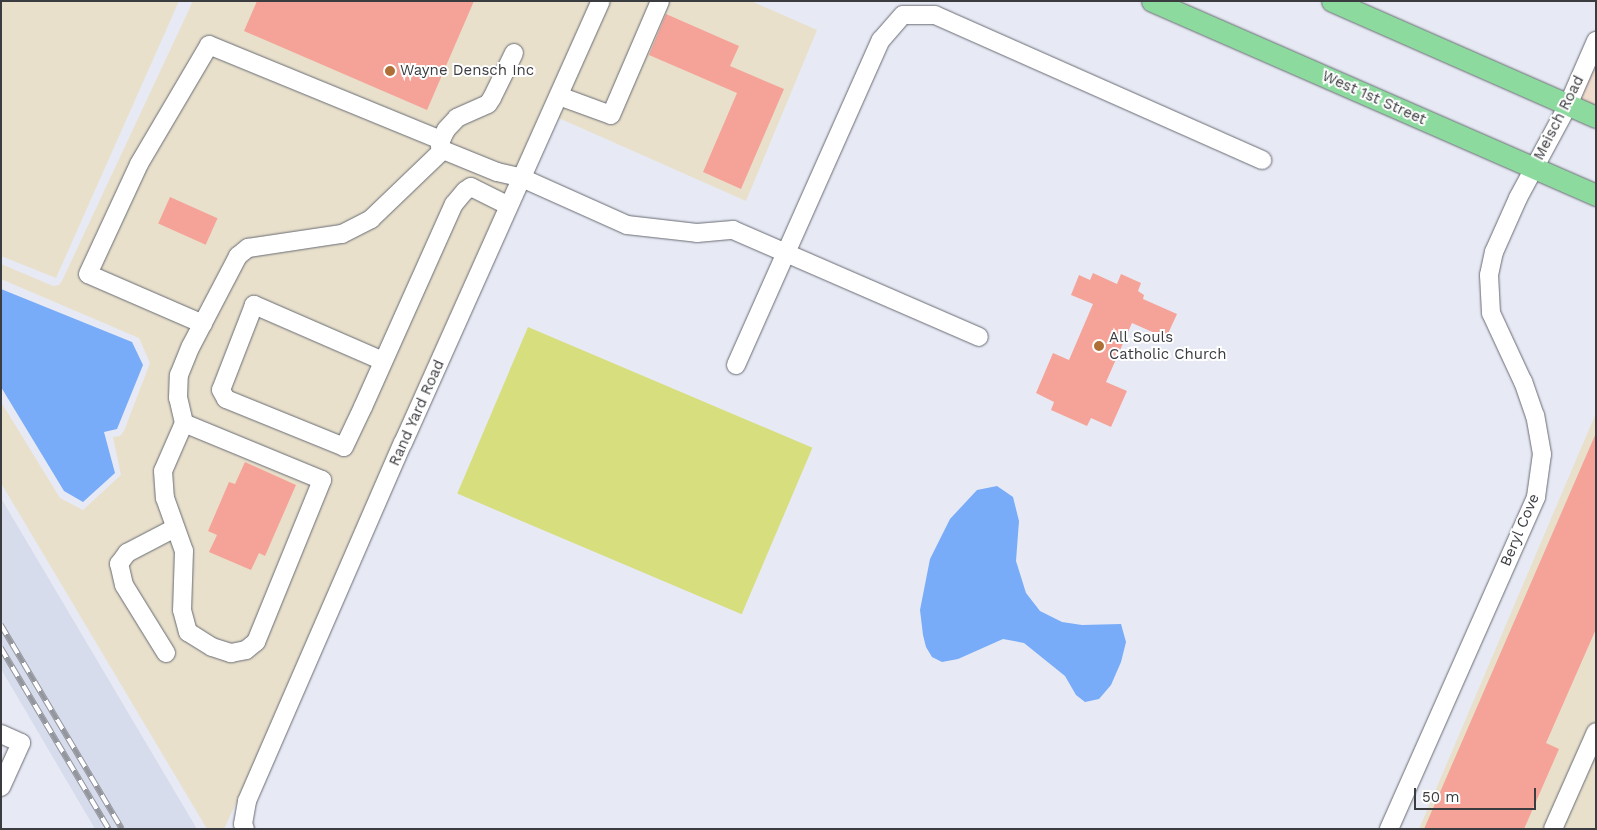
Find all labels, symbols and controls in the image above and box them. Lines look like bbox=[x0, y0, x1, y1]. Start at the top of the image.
place label: Wayne Densch Inc bbox=[400, 62, 534, 80]
marker: Wayne Densch Inc bbox=[384, 65, 396, 77]
street label: West 1st Street bbox=[1319, 67, 1429, 129]
street label: Meisch Road bbox=[1530, 73, 1588, 163]
place label: All Souls Catholic Church bbox=[1109, 328, 1227, 363]
marker: All Souls Catholic Church bbox=[1093, 340, 1105, 352]
street label: Rand Yard Road bbox=[385, 357, 449, 469]
street label: Beryl Cove bbox=[1497, 491, 1543, 569]
scale bar bbox=[1417, 778, 1540, 810]
text: 50 m bbox=[1422, 788, 1459, 806]

